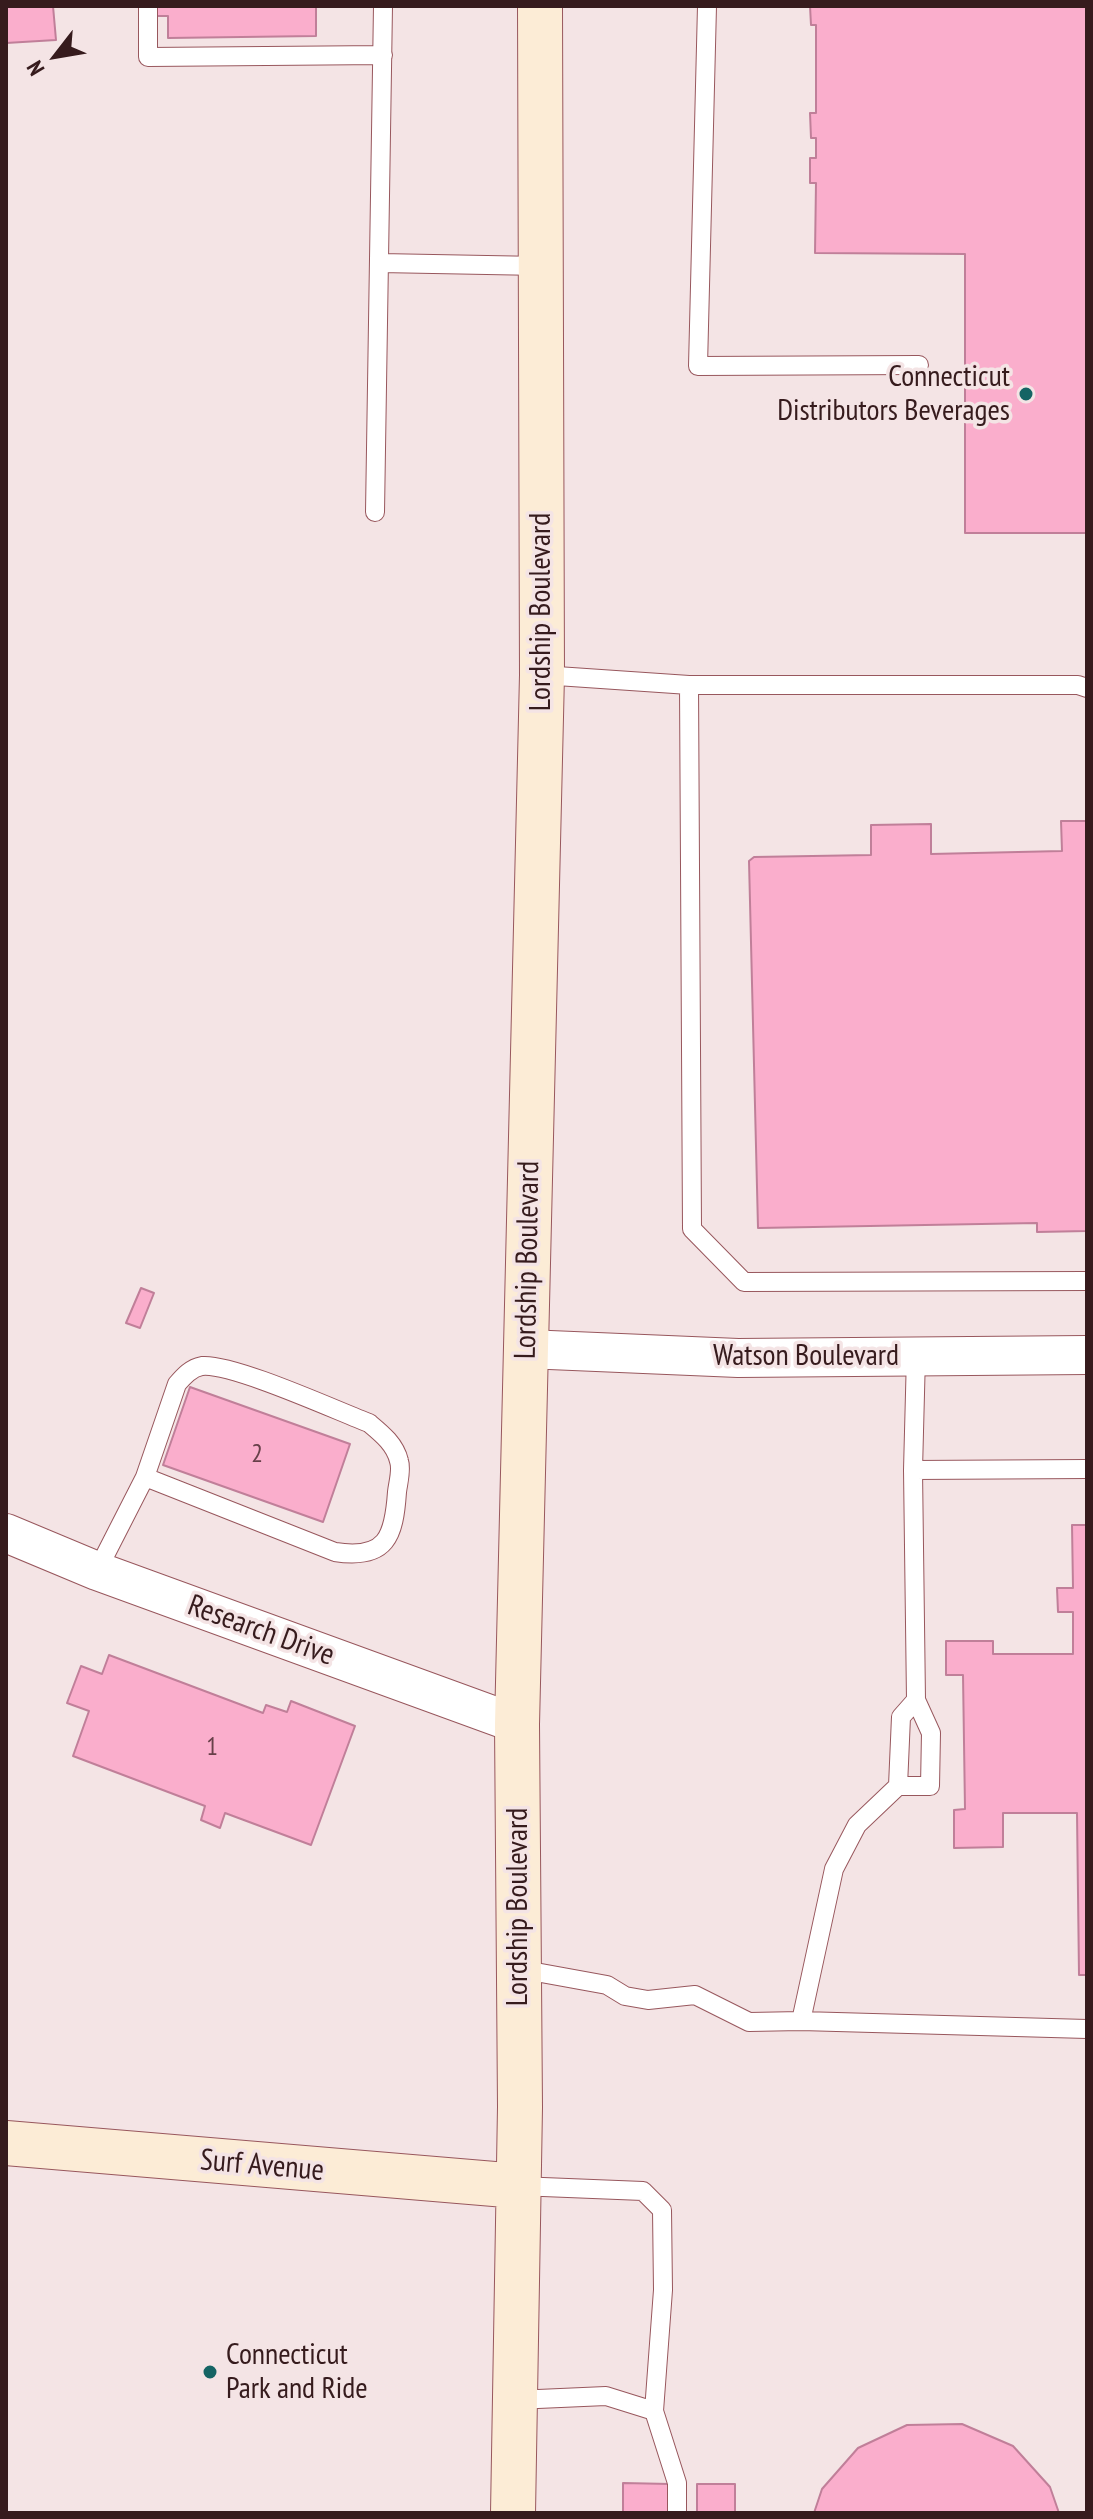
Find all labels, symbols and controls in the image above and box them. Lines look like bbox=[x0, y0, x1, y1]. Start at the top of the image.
north arrow bbox=[16, 16, 96, 96]
text: N bbox=[20, 56, 50, 81]
place label: Connecticut Distributors Beverages bbox=[777, 359, 1010, 430]
marker: Connecticut Distributors Beverages bbox=[1017, 385, 1035, 403]
street label: Lordship Boulevard bbox=[523, 513, 559, 711]
street label: Lordship Boulevard bbox=[508, 1161, 548, 1359]
street label: Watson Boulevard bbox=[713, 1338, 899, 1374]
house number: 2 bbox=[251, 1439, 263, 1471]
street label: Research Drive bbox=[183, 1588, 339, 1674]
house number: 1 bbox=[206, 1732, 218, 1764]
street label: Lordship Boulevard bbox=[500, 1808, 536, 2006]
street label: Surf Avenue bbox=[199, 2143, 325, 2189]
place label: Connecticut Park and Ride bbox=[226, 2337, 368, 2408]
marker: Connecticut Park and Ride bbox=[201, 2363, 219, 2381]

